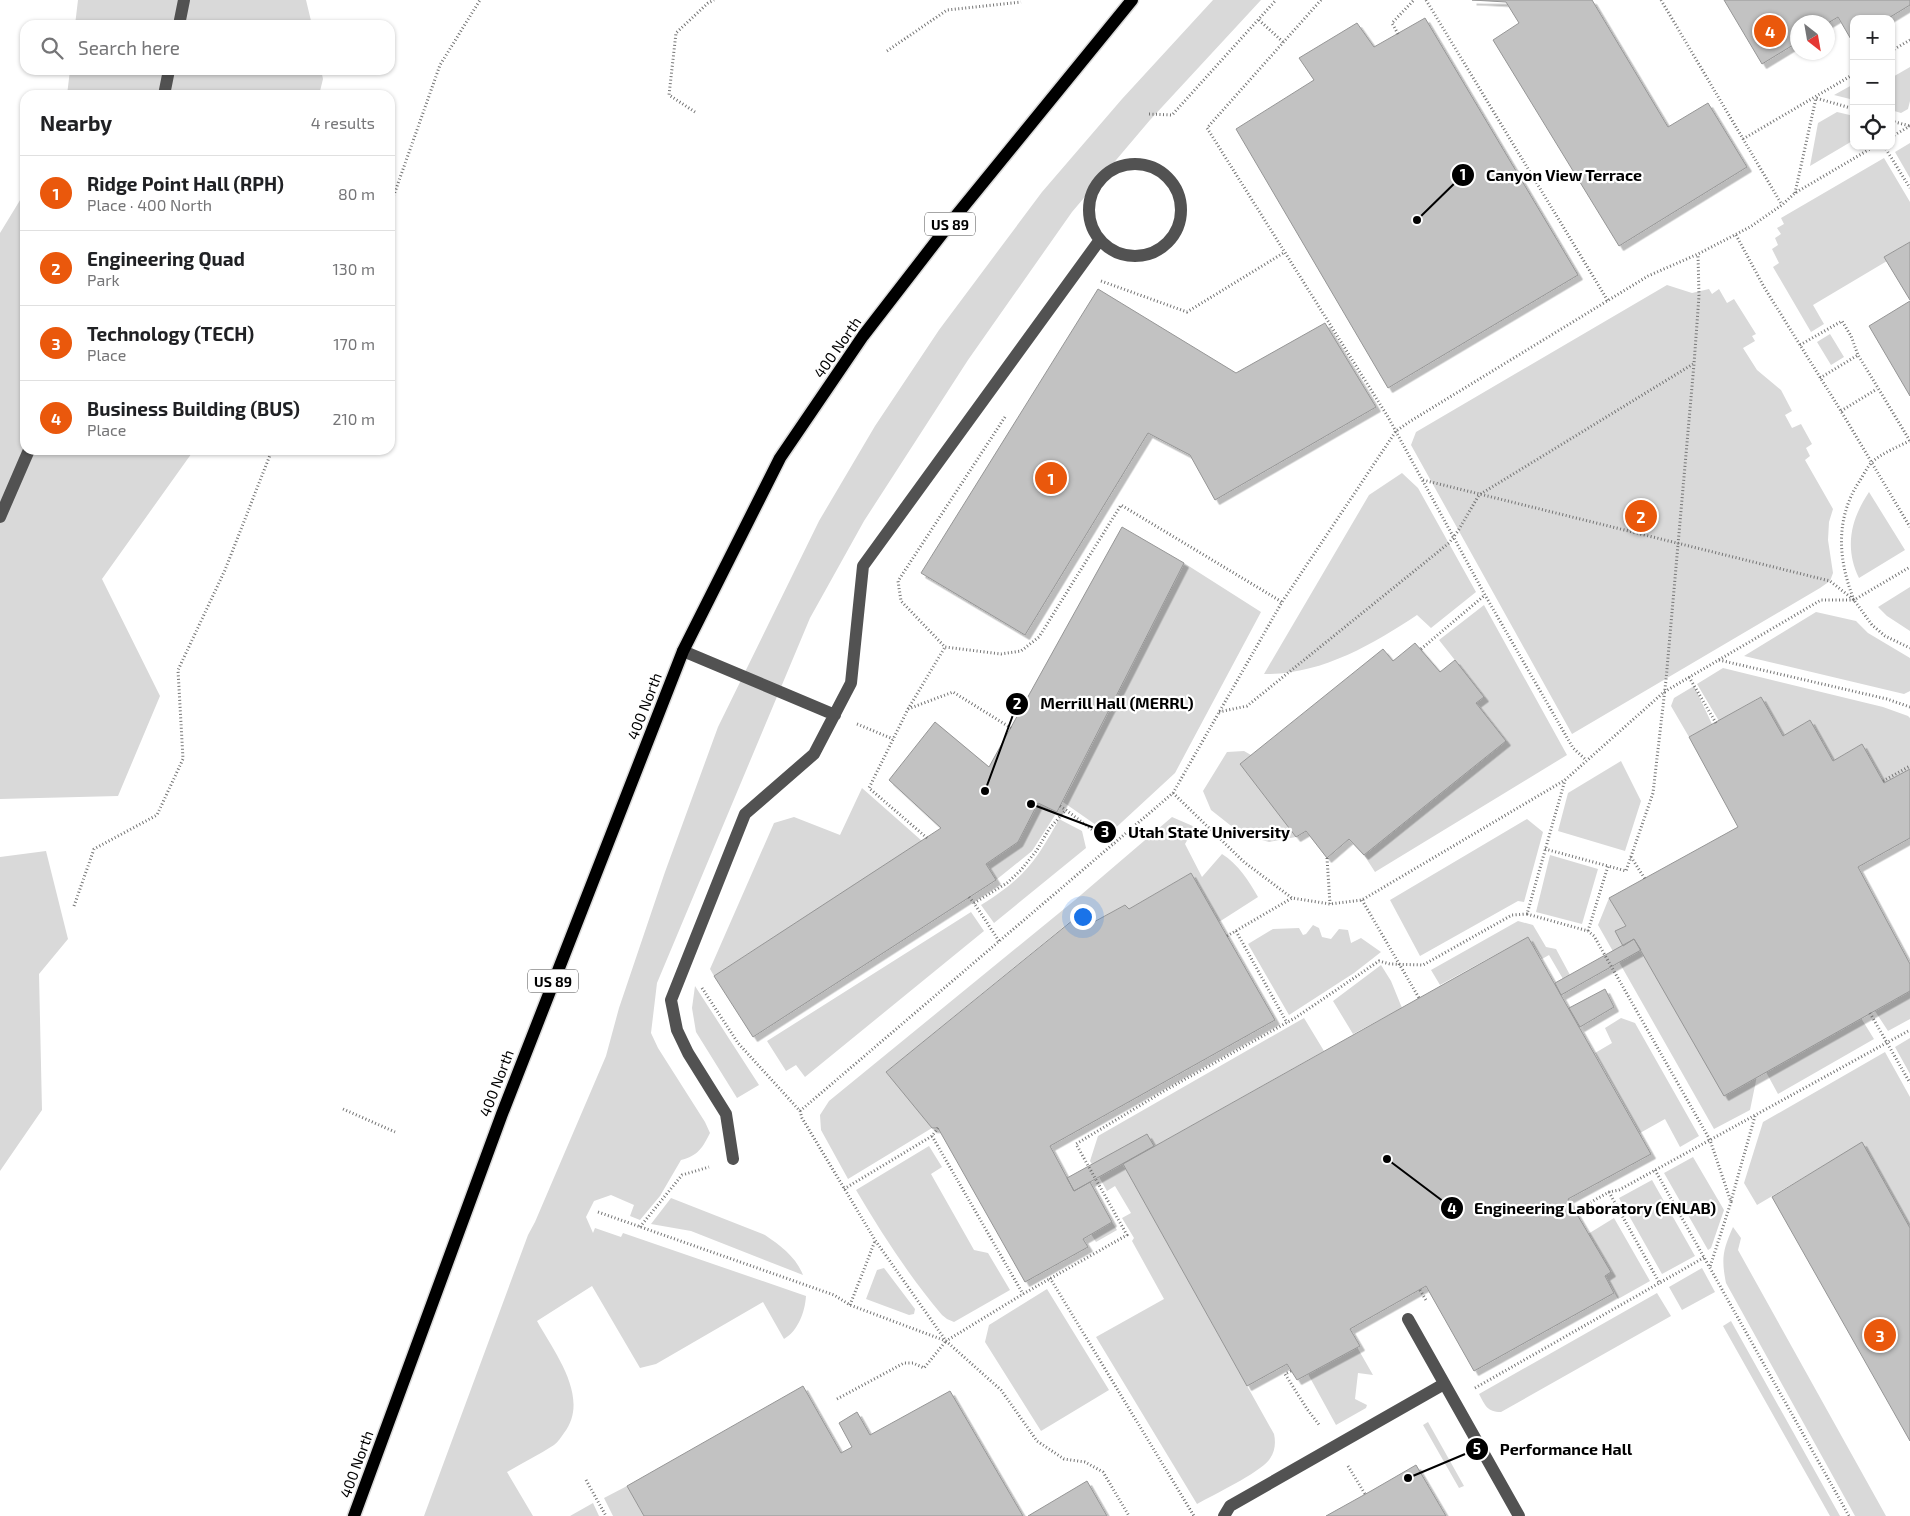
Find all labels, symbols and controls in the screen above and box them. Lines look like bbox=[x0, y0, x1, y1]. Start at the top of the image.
pin: 4 bbox=[1754, 12, 1786, 50]
north arrow bbox=[1790, 15, 1835, 60]
map controls bbox=[1850, 15, 1895, 150]
button: + bbox=[1850, 15, 1895, 60]
search box bbox=[20, 20, 395, 75]
icon: search bbox=[38, 34, 66, 62]
text: Search here bbox=[78, 36, 180, 59]
button: − bbox=[1850, 60, 1895, 105]
button: locate bbox=[1850, 105, 1895, 150]
text: Nearby bbox=[40, 110, 112, 135]
text: 4 results bbox=[311, 113, 375, 132]
callout: Canyon View Terrace bbox=[1451, 159, 1653, 190]
text: 1 bbox=[1460, 165, 1466, 183]
text: Canyon View Terrace bbox=[1486, 165, 1642, 185]
text: Ridge Point Hall (RPH) bbox=[87, 172, 284, 195]
text: 1 bbox=[53, 184, 59, 203]
text: 80 m bbox=[338, 184, 375, 203]
text: Place · 400 North bbox=[87, 195, 212, 214]
road number: US 89 bbox=[925, 212, 975, 235]
text: Engineering Quad bbox=[87, 247, 245, 270]
text: 2 bbox=[51, 259, 61, 278]
text: 130 m bbox=[333, 259, 375, 278]
text: Park bbox=[87, 270, 120, 289]
street label: 400 North bbox=[809, 313, 865, 381]
text: Technology (TECH) bbox=[87, 322, 254, 345]
text: 3 bbox=[51, 334, 61, 353]
text: 170 m bbox=[333, 334, 375, 353]
text: Place bbox=[87, 345, 126, 364]
text: Business Building (BUS) bbox=[87, 397, 300, 420]
text: 4 bbox=[51, 409, 61, 428]
text: 210 m bbox=[332, 409, 375, 428]
text: Place bbox=[87, 420, 126, 439]
pin: 1 bbox=[1035, 459, 1067, 497]
pin: 2 bbox=[1625, 497, 1657, 535]
street label: 400 North bbox=[623, 670, 665, 742]
callout: Merrill Hall (MERRL) bbox=[1005, 688, 1204, 719]
text: Merrill Hall (MERRL) bbox=[1040, 693, 1194, 712]
text: 2 bbox=[1013, 694, 1022, 712]
callout: Utah State University bbox=[1093, 817, 1300, 848]
text: 3 bbox=[1101, 822, 1109, 840]
text: Utah State University bbox=[1128, 822, 1290, 842]
your location bbox=[1070, 904, 1096, 930]
road number: US 89 bbox=[528, 969, 578, 992]
street label: 400 North bbox=[475, 1047, 517, 1119]
callout: Engineering Laboratory (ENLAB) bbox=[1439, 1193, 1727, 1224]
text: Engineering Laboratory (ENLAB) bbox=[1474, 1198, 1716, 1218]
text: 4 bbox=[1447, 1199, 1457, 1217]
pin: 3 bbox=[1864, 1316, 1896, 1354]
street label: 400 North bbox=[336, 1428, 376, 1500]
callout: Performance Hall bbox=[1465, 1434, 1642, 1465]
text: 5 bbox=[1473, 1439, 1481, 1457]
text: Performance Hall bbox=[1500, 1439, 1633, 1458]

